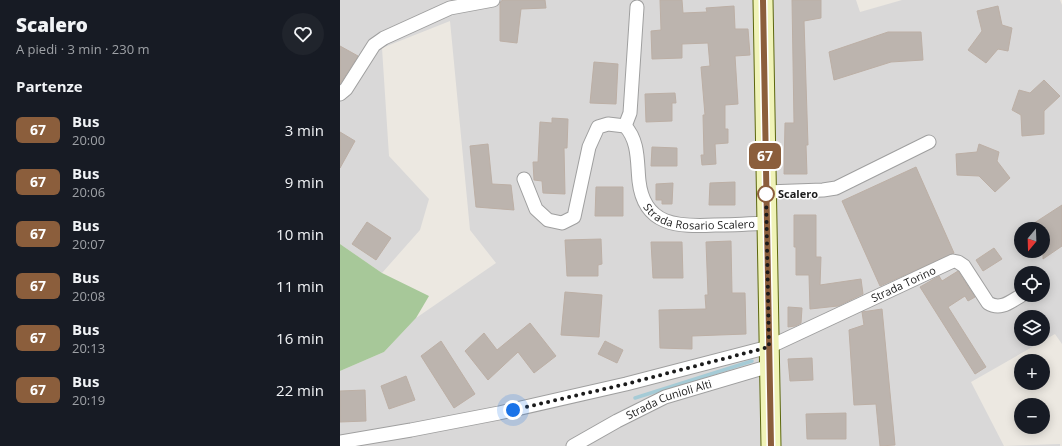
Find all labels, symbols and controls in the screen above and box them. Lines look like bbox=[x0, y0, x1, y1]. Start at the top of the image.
text: Scalero bbox=[16, 12, 88, 38]
button: heart bbox=[282, 13, 324, 55]
text: A piedi · 3 min · 230 m bbox=[16, 40, 150, 58]
text: Partenze bbox=[16, 76, 83, 96]
text: Bus bbox=[72, 111, 99, 131]
text: 67 bbox=[30, 120, 46, 139]
text: 3 min bbox=[285, 120, 324, 140]
text: 20:00 bbox=[72, 131, 105, 149]
line badge: 67 bbox=[747, 143, 783, 169]
text: 67 bbox=[757, 146, 773, 165]
text: Bus bbox=[72, 163, 99, 183]
text: 67 bbox=[30, 172, 46, 191]
text: 9 min bbox=[285, 172, 324, 192]
text: 20:06 bbox=[72, 183, 105, 201]
marker: Scalero bbox=[757, 185, 775, 203]
place label: Scalero bbox=[778, 186, 818, 201]
street label: Strada Rosario Scalero bbox=[640, 200, 756, 233]
text: Bus bbox=[72, 215, 99, 235]
north arrow bbox=[1014, 222, 1050, 258]
map controls bbox=[1014, 222, 1050, 434]
text: 67 bbox=[30, 224, 46, 243]
text: 10 min bbox=[276, 224, 324, 244]
text: 20:07 bbox=[72, 235, 105, 253]
street label: Strada Torino bbox=[868, 262, 938, 305]
button: locate bbox=[1014, 266, 1050, 302]
text: Bus bbox=[72, 267, 99, 287]
text: 67 bbox=[30, 276, 46, 295]
text: 11 min bbox=[276, 276, 324, 296]
text: 20:08 bbox=[72, 287, 105, 305]
button: layers bbox=[1014, 310, 1050, 346]
text: Bus bbox=[72, 319, 99, 339]
text: 67 bbox=[30, 328, 46, 347]
text: 16 min bbox=[276, 328, 324, 348]
text: 20:13 bbox=[72, 339, 105, 357]
button: + bbox=[1014, 354, 1050, 390]
text: Bus bbox=[72, 371, 99, 391]
street label: Strada Cunioli Alti bbox=[623, 376, 713, 422]
text: 67 bbox=[30, 380, 46, 399]
text: 22 min bbox=[276, 380, 324, 400]
text: 20:19 bbox=[72, 391, 105, 409]
button: − bbox=[1014, 398, 1050, 434]
your location bbox=[503, 400, 523, 420]

